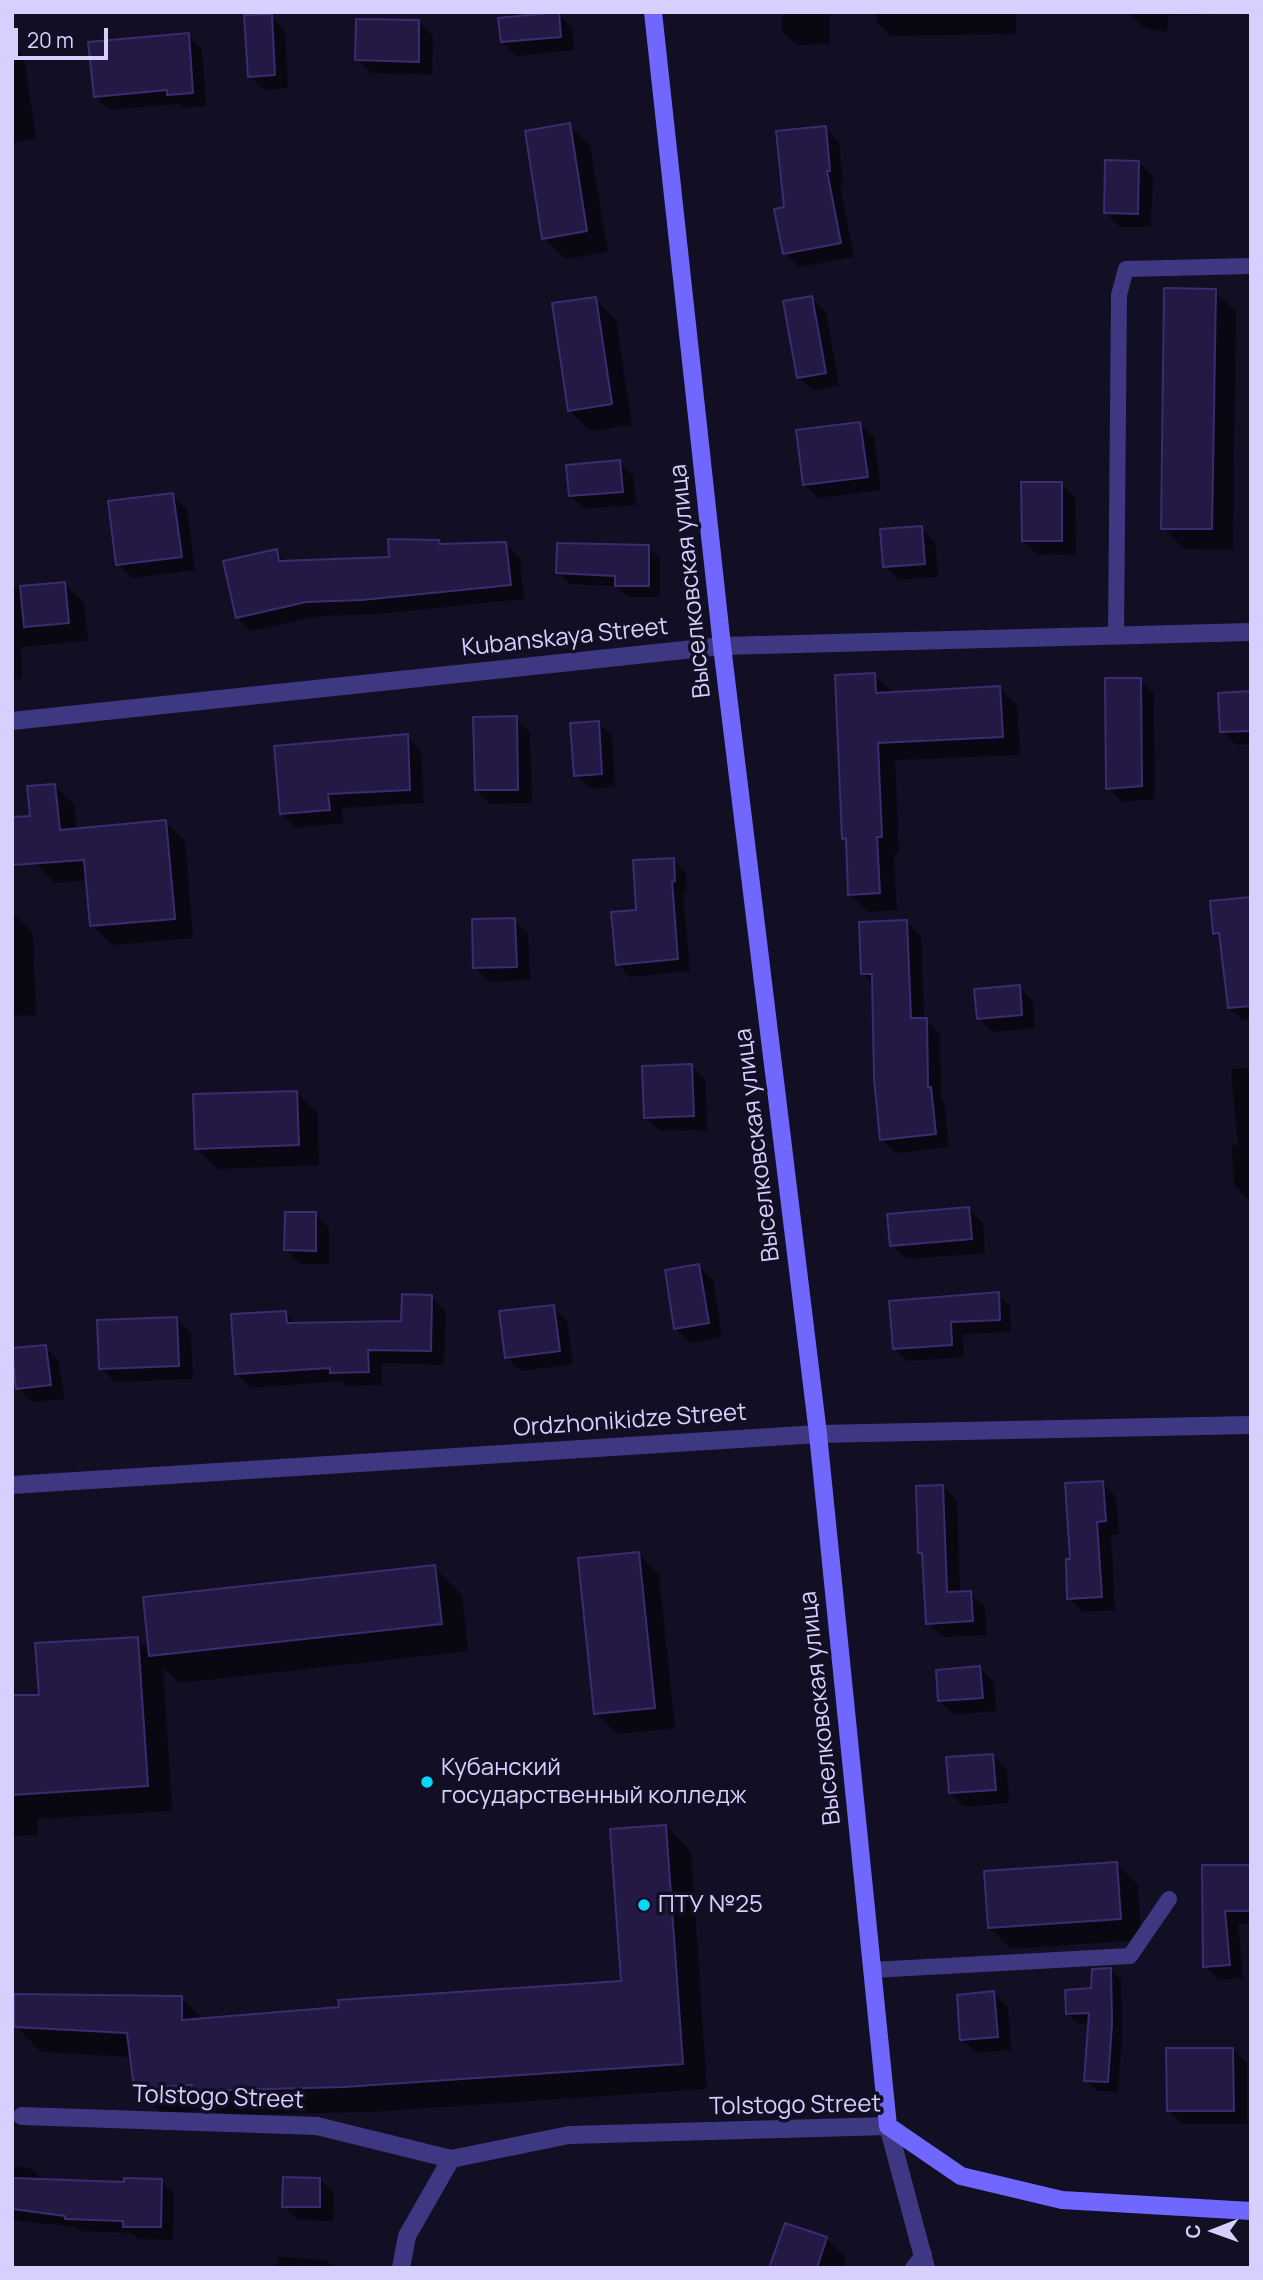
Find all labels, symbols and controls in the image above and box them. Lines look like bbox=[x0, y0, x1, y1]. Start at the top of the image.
scale bar bbox=[18, 14, 112, 58]
text: 20 m bbox=[27, 26, 74, 54]
street label: Выселковская улица bbox=[664, 463, 718, 699]
street label: Kubanskaya Street bbox=[460, 613, 670, 663]
street label: Выселковская улица bbox=[729, 1027, 787, 1263]
street label: Ordzhonikidze Street bbox=[512, 1398, 748, 1444]
street label: Выселковская улица bbox=[794, 1590, 848, 1826]
place label: Кубанский государственный колледж bbox=[441, 1754, 747, 1810]
marker: Кубанский государственный колледж bbox=[419, 1774, 435, 1790]
place label: ПТУ №25 bbox=[658, 1891, 763, 1919]
marker: ПТУ №25 bbox=[636, 1897, 652, 1913]
street label: Tolstogo Street bbox=[132, 2081, 304, 2115]
street label: Tolstogo Street bbox=[709, 2090, 881, 2122]
north arrow bbox=[1179, 2196, 1249, 2266]
text: С bbox=[1180, 2224, 1206, 2239]

